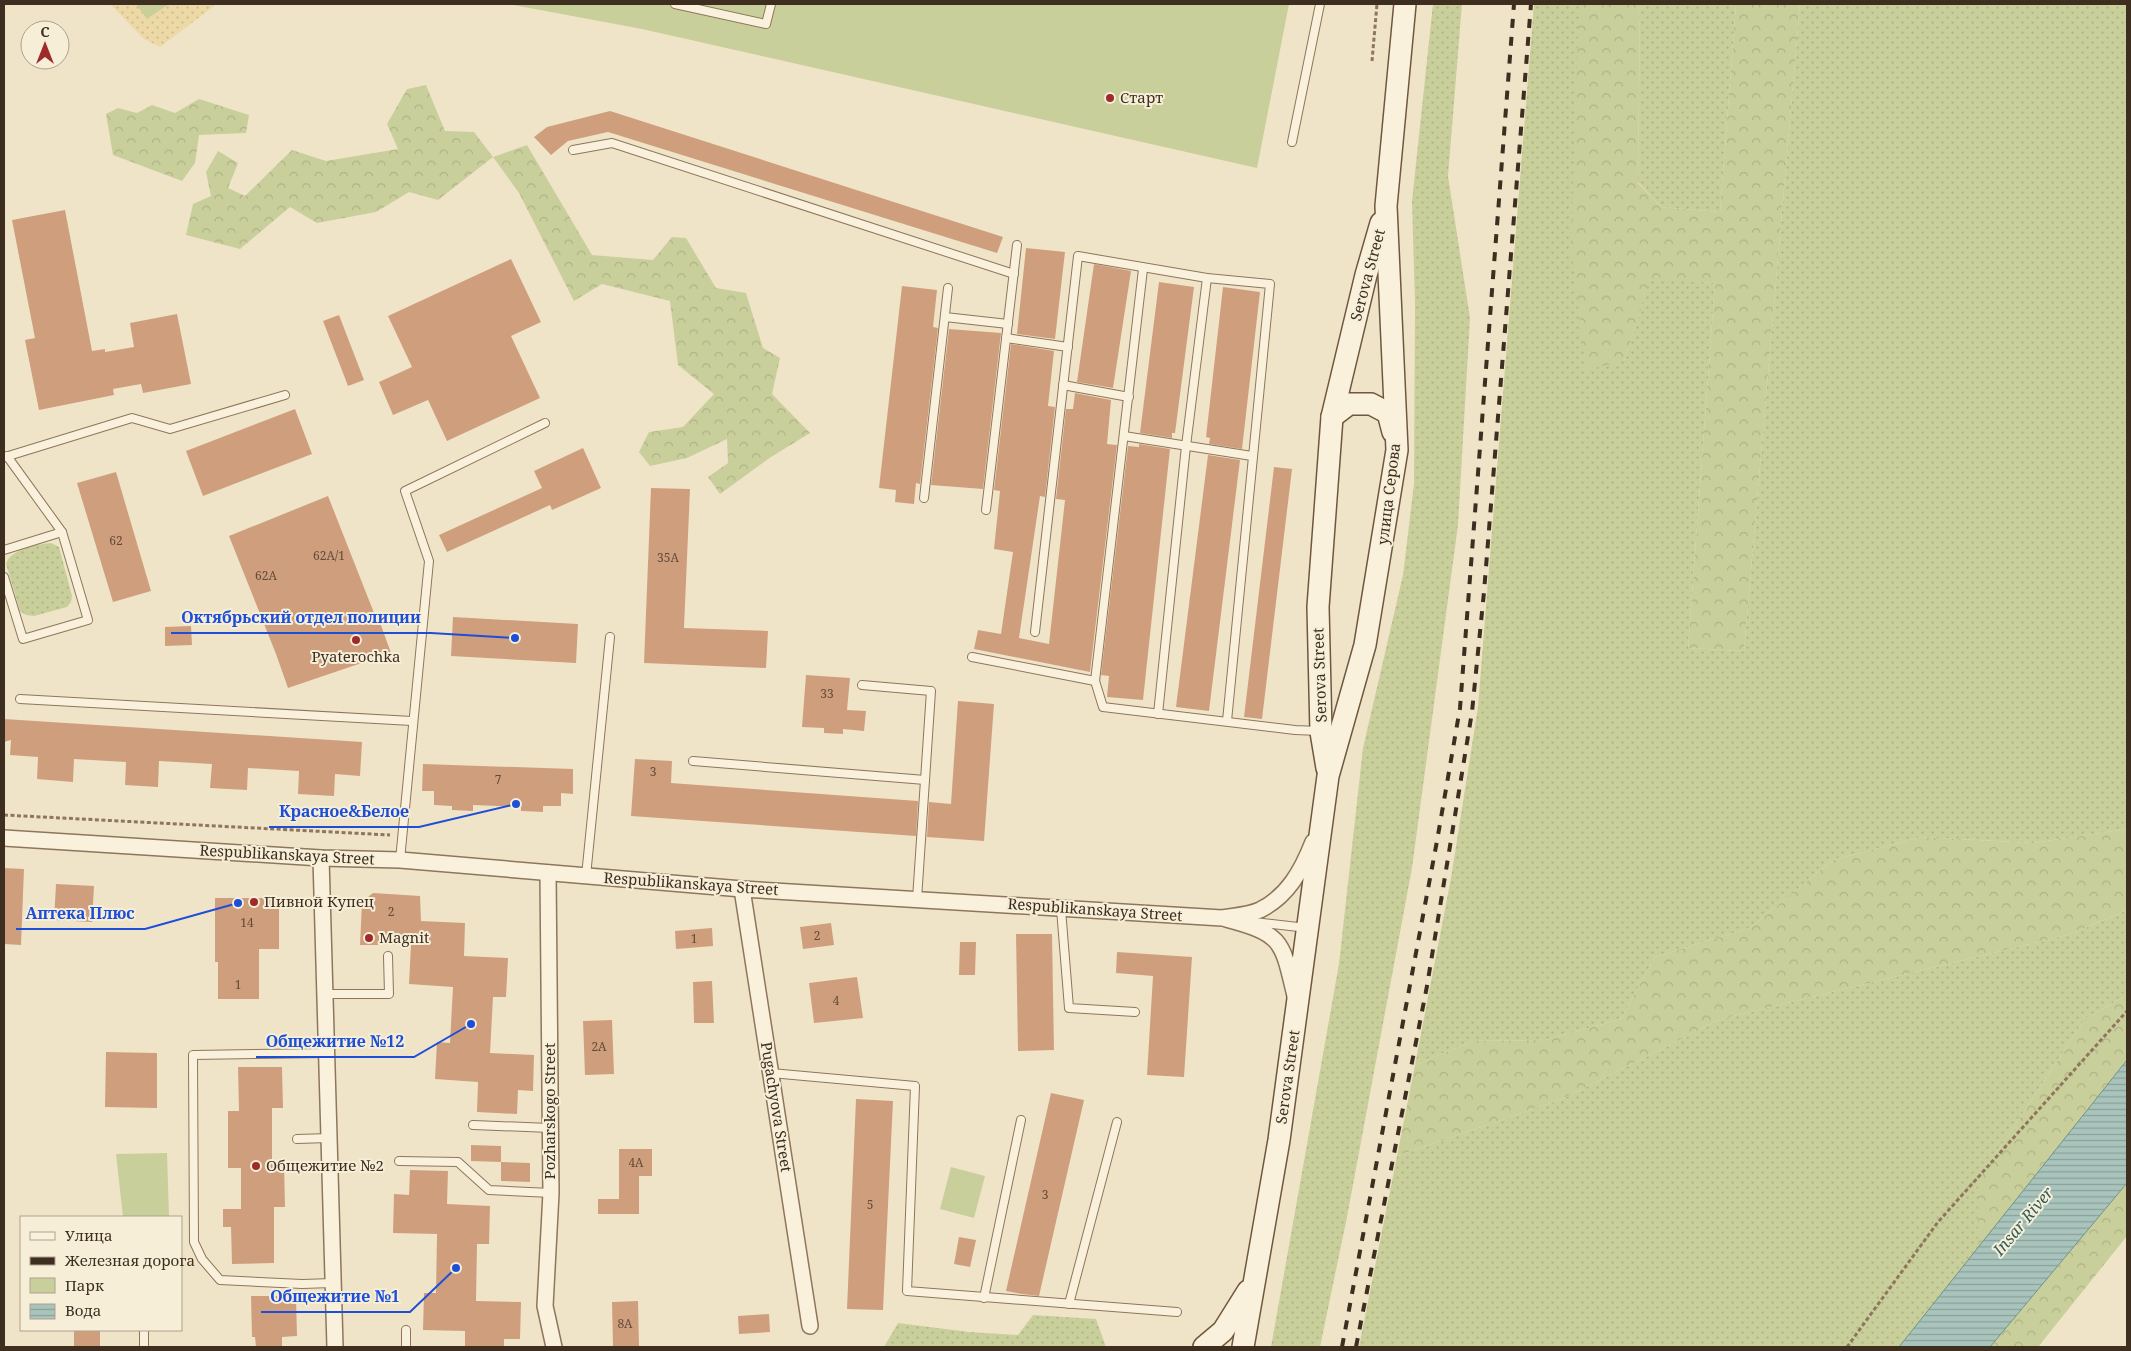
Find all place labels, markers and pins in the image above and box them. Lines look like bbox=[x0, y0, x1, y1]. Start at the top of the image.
place label: Старт bbox=[1120, 87, 1163, 107]
marker: Старт bbox=[1104, 92, 1116, 104]
callout: Октябрьский отдел полиции bbox=[171, 602, 431, 633]
marker: Pyaterochka bbox=[350, 634, 362, 646]
place label: Pyaterochka bbox=[311, 646, 401, 666]
callout: Красное&Белое bbox=[269, 796, 419, 827]
place label: Пивной Купец bbox=[264, 891, 374, 911]
marker: Пивной Купец bbox=[248, 896, 260, 908]
callout: Аптека Плюс bbox=[16, 898, 145, 929]
place label: Magnit bbox=[379, 927, 429, 947]
marker: Magnit bbox=[363, 932, 375, 944]
callout: Общежитие №12 bbox=[256, 1026, 414, 1057]
place label: Общежитие №2 bbox=[266, 1155, 384, 1175]
marker: Общежитие №2 bbox=[250, 1160, 262, 1172]
callout: Общежитие №1 bbox=[261, 1281, 410, 1312]

